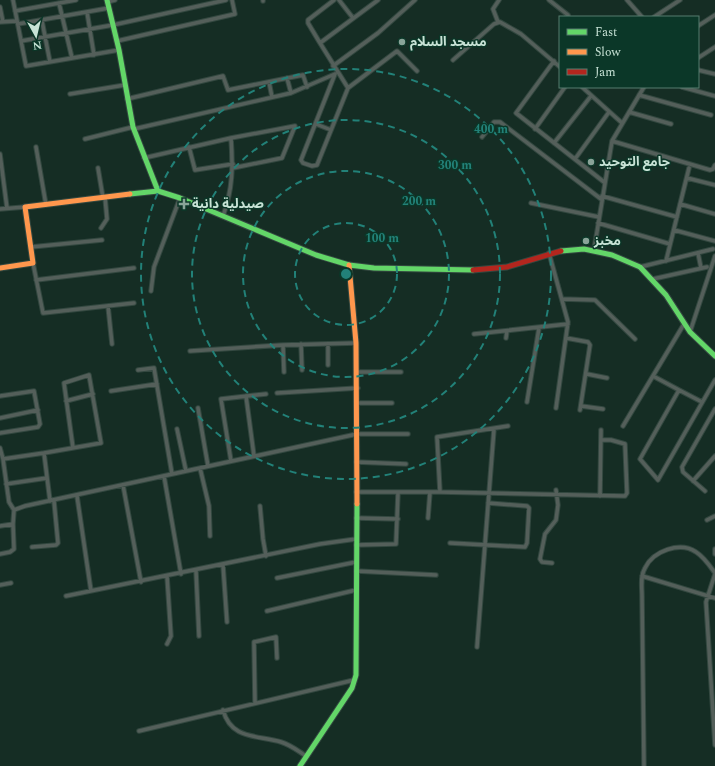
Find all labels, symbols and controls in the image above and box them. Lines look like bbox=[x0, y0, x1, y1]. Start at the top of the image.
north arrow bbox=[16, 16, 56, 56]
legend bbox=[559, 16, 699, 88]
text: Fast bbox=[595, 23, 617, 42]
place label: مسجد السلام bbox=[410, 32, 487, 52]
text: N bbox=[32, 36, 43, 54]
marker: مسجد السلام bbox=[397, 37, 407, 47]
text: Slow bbox=[595, 43, 621, 62]
text: Jam bbox=[595, 63, 616, 82]
text: 400 m bbox=[474, 120, 508, 139]
place label: جامع التوحيد bbox=[599, 152, 670, 172]
text: 300 m bbox=[438, 156, 472, 175]
marker: جامع التوحيد bbox=[586, 157, 596, 167]
text: 200 m bbox=[402, 192, 436, 211]
place label: صيدلية دانية bbox=[192, 194, 264, 214]
marker: صيدلية دانية bbox=[179, 199, 189, 209]
text: 100 m bbox=[365, 229, 399, 248]
place label: مخبز bbox=[593, 231, 621, 251]
marker: مخبز bbox=[581, 236, 591, 246]
centre of rings bbox=[339, 267, 353, 281]

